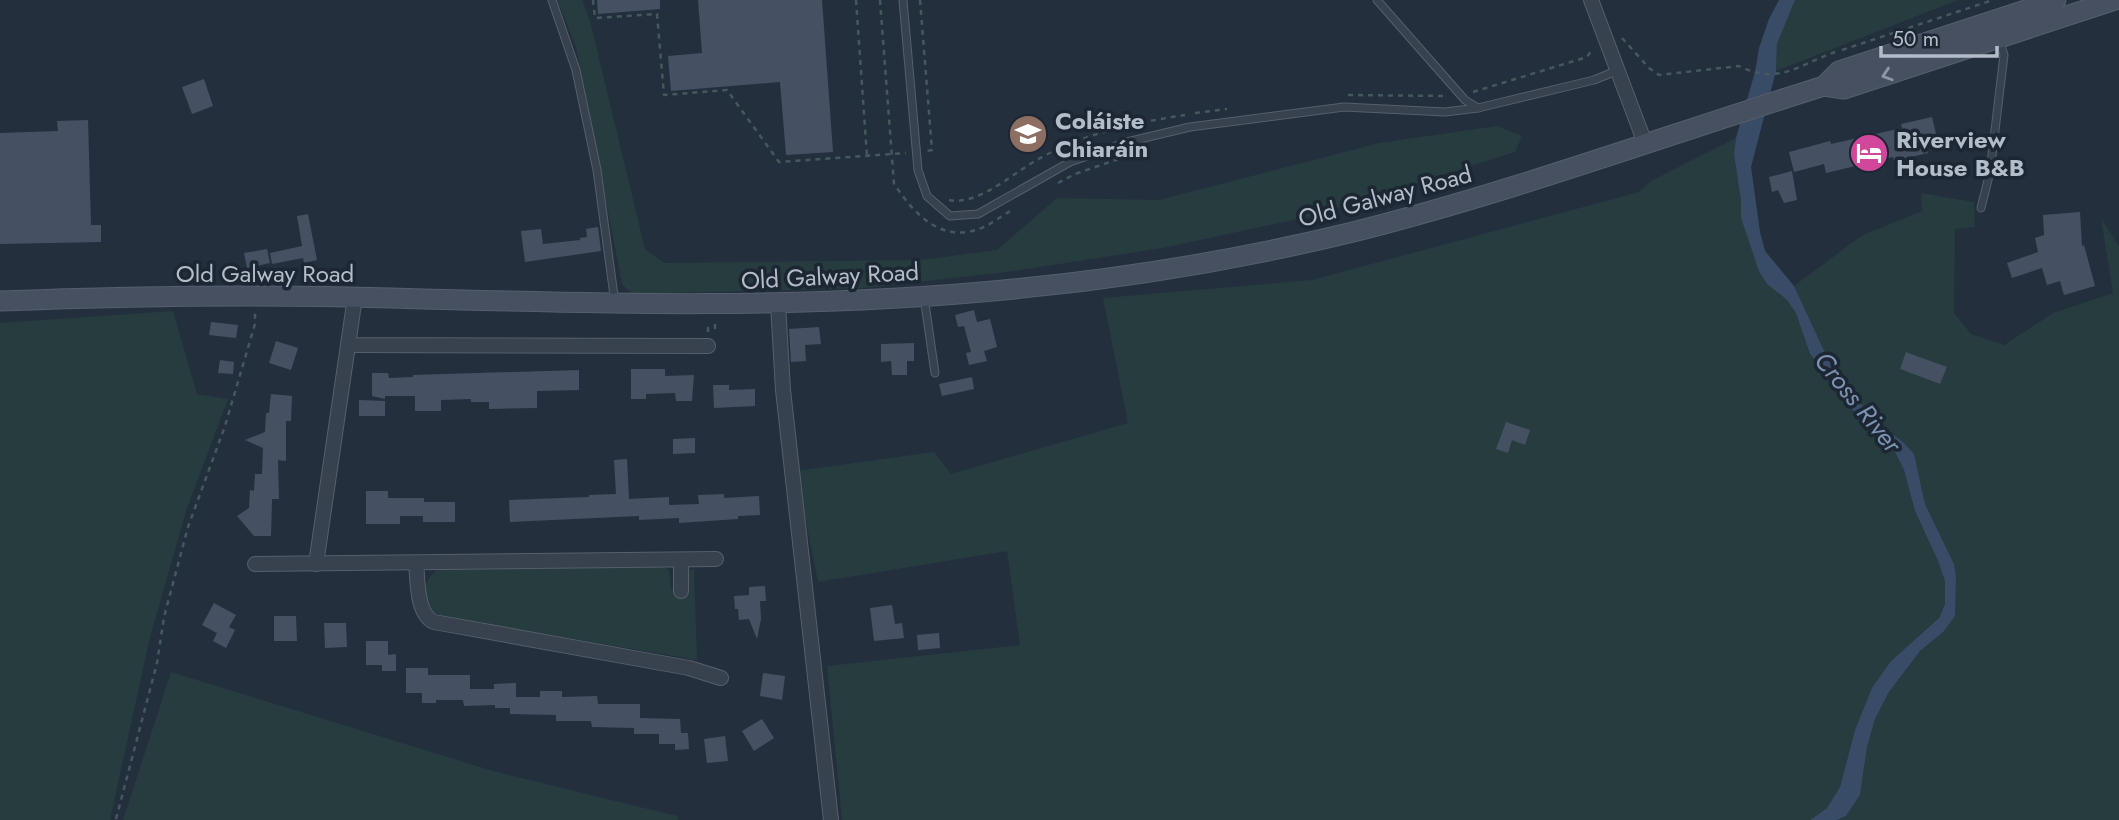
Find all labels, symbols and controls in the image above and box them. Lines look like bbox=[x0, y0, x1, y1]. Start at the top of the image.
scale bar bbox=[1881, 14, 1996, 58]
text: 50 m bbox=[1892, 24, 1939, 54]
one-way arrow bbox=[1882, 66, 1894, 81]
place label: Coláiste Chiaráin bbox=[1055, 103, 1148, 166]
school or university icon: Coláiste Chiaráin bbox=[1007, 113, 1049, 155]
place label: Riverview House B&B bbox=[1896, 122, 2025, 185]
hotel icon: Riverview House B&B bbox=[1848, 132, 1890, 174]
street label: Old Galway Road bbox=[1294, 156, 1476, 236]
street label: Old Galway Road bbox=[740, 254, 920, 298]
street label: Old Galway Road bbox=[176, 256, 354, 291]
water label: Cross River bbox=[1805, 343, 1912, 462]

